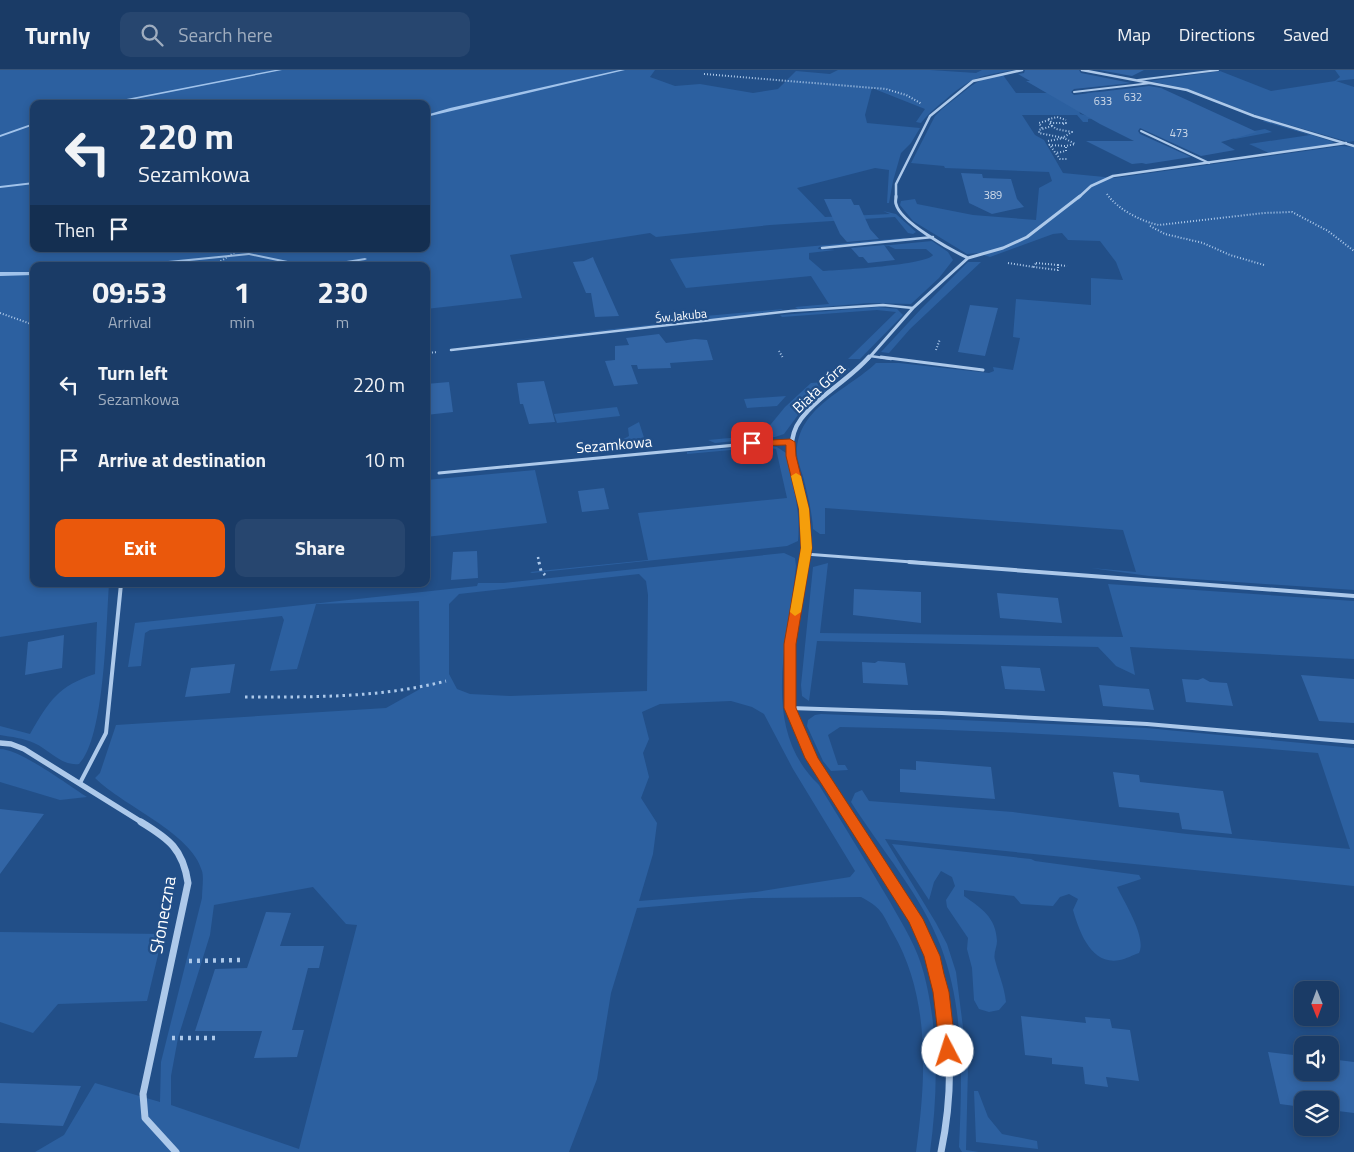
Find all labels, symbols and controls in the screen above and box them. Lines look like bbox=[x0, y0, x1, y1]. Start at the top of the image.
search box bbox=[120, 12, 470, 57]
text: Turnly bbox=[25, 17, 90, 53]
text: Search here bbox=[178, 20, 273, 49]
icon: search bbox=[138, 21, 166, 49]
text: Map bbox=[1117, 21, 1151, 48]
text: Directions bbox=[1179, 21, 1255, 48]
text: Saved bbox=[1283, 21, 1329, 48]
house number: 632 bbox=[1124, 89, 1142, 105]
house number: 633 bbox=[1094, 93, 1112, 109]
text: 220 m bbox=[138, 109, 234, 163]
icon: left bbox=[55, 120, 120, 185]
house number: 473 bbox=[1170, 125, 1188, 141]
text: Sezamkowa bbox=[138, 157, 250, 191]
house number: 389 bbox=[984, 187, 1002, 203]
text: Then bbox=[55, 215, 95, 244]
icon: arrive bbox=[105, 215, 133, 243]
text: 09:53 bbox=[92, 269, 167, 315]
text: 1 bbox=[234, 269, 251, 315]
text: 230 bbox=[317, 269, 368, 315]
street label: Św.Jakuba bbox=[654, 303, 708, 328]
text: Arrival bbox=[108, 310, 151, 334]
text: min bbox=[229, 310, 255, 334]
text: m bbox=[336, 310, 349, 334]
street label: Biała Góra bbox=[787, 357, 851, 418]
text: Turn left bbox=[98, 358, 168, 387]
text: 220 m bbox=[353, 370, 405, 399]
icon: left bbox=[55, 371, 83, 399]
text: Sezamkowa bbox=[98, 387, 179, 411]
pin bbox=[731, 422, 773, 464]
icon: arrive bbox=[738, 429, 766, 457]
street label: Sezamkowa bbox=[575, 430, 653, 459]
text: Arrive at destination bbox=[98, 445, 266, 474]
text: 10 m bbox=[364, 445, 405, 474]
icon: arrive bbox=[55, 446, 83, 474]
button: Exit bbox=[55, 519, 225, 577]
button: Share bbox=[235, 519, 405, 577]
street label: Słoneczna bbox=[142, 874, 183, 956]
north arrow bbox=[1294, 981, 1339, 1026]
map controls bbox=[1294, 981, 1339, 1136]
position arrow bbox=[921, 1024, 973, 1076]
button: sound bbox=[1294, 1036, 1339, 1081]
button: layers bbox=[1294, 1091, 1339, 1136]

